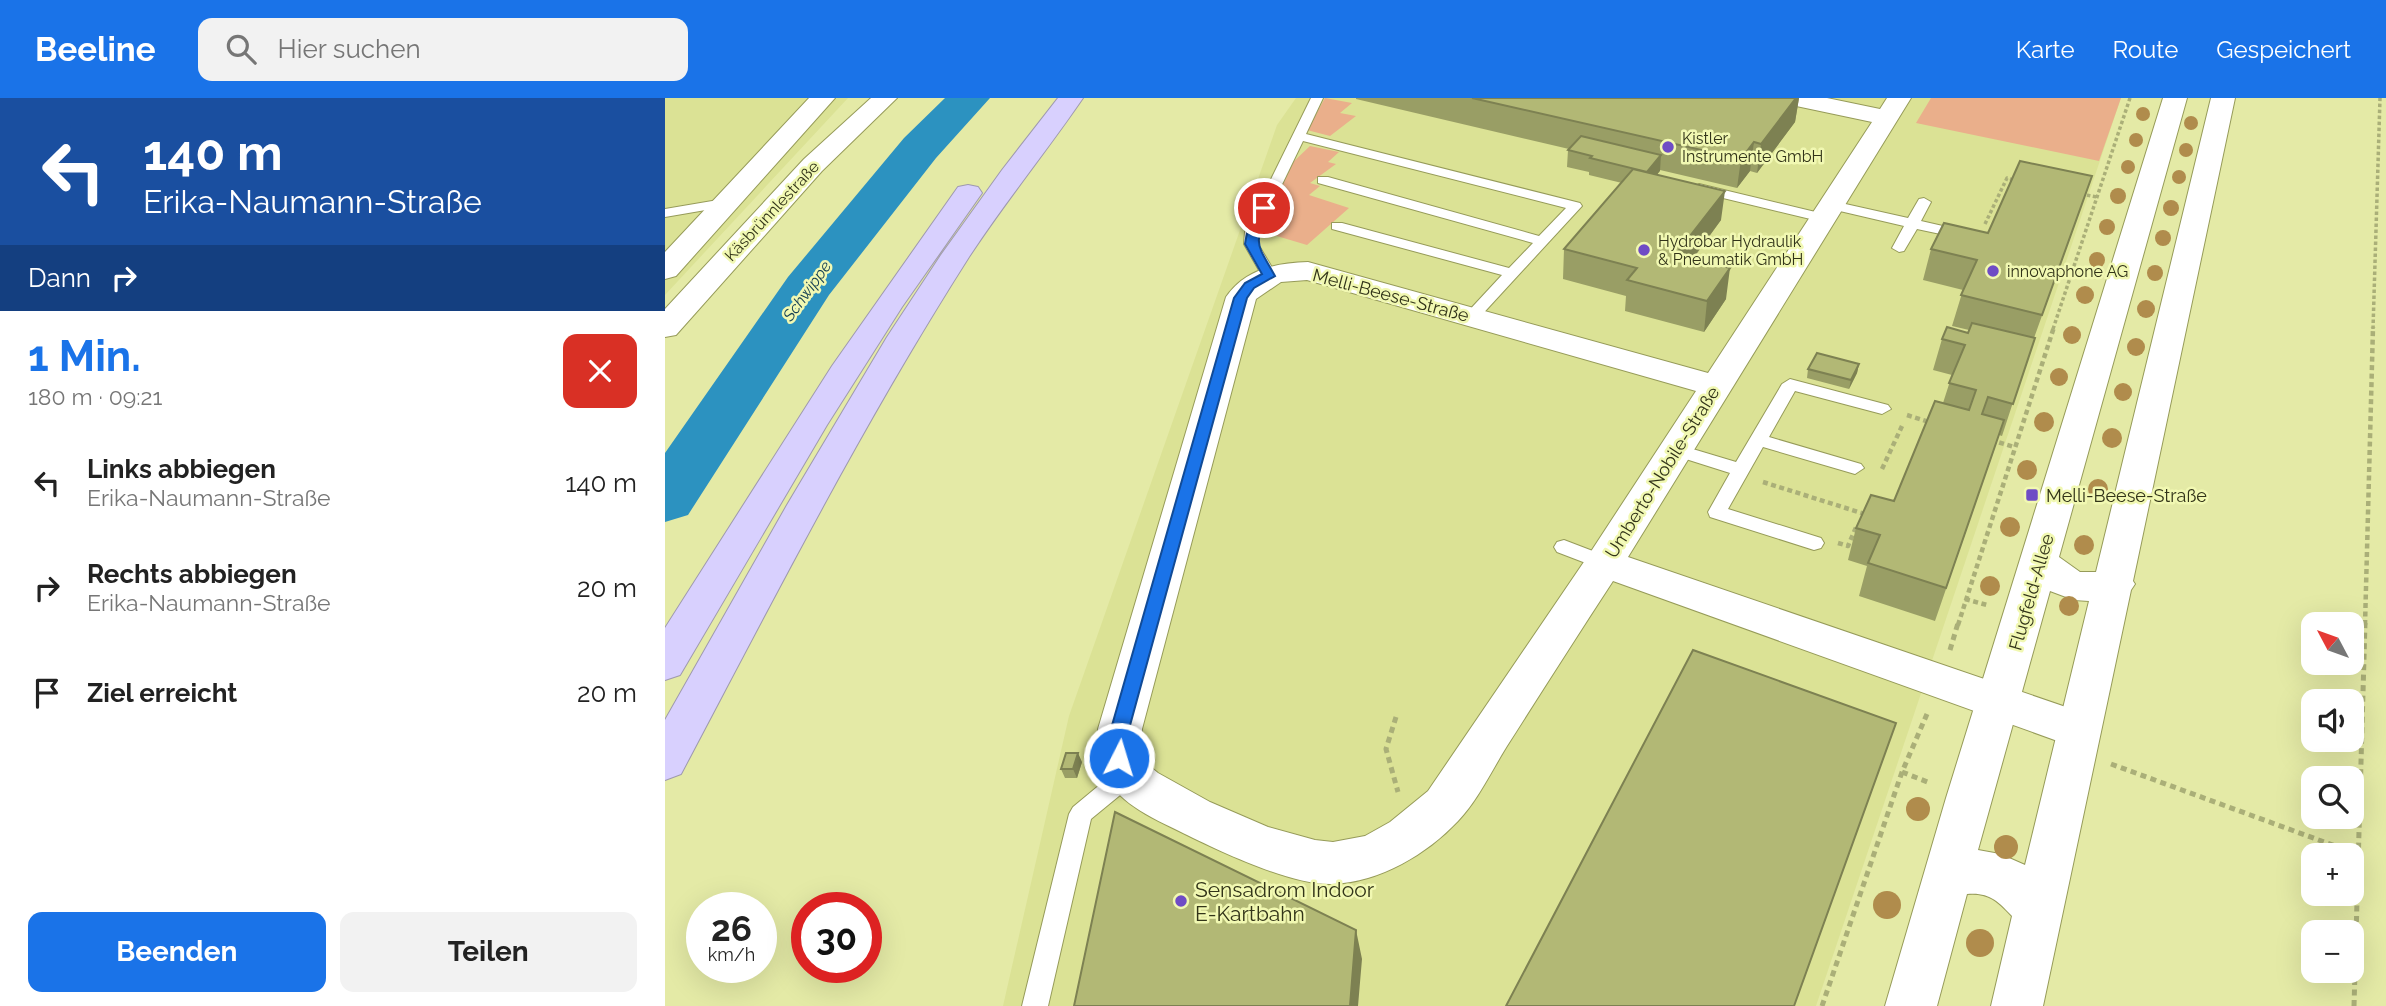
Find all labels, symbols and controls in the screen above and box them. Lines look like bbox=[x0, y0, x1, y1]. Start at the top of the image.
search box bbox=[198, 18, 688, 81]
text: Beeline bbox=[35, 30, 156, 69]
icon: search bbox=[222, 30, 260, 68]
text: Hier suchen bbox=[278, 34, 421, 64]
text: Karte bbox=[2016, 35, 2075, 64]
text: Route bbox=[2113, 35, 2178, 64]
text: Gespeichert bbox=[2216, 35, 2351, 64]
text: 140 m bbox=[143, 124, 283, 181]
icon: left bbox=[28, 126, 119, 217]
place label: Kistler Instrumente GmbH bbox=[1682, 129, 1823, 166]
marker: Kistler Instrumente GmbH bbox=[1660, 139, 1676, 155]
street label: Käsbrünnlestraße bbox=[721, 157, 823, 265]
pin bbox=[1234, 178, 1294, 238]
text: Erika-Naumann-Straße bbox=[143, 183, 482, 220]
icon: arrive bbox=[1245, 189, 1283, 227]
place label: Hydrobar Hydraulik & Pneumatik GmbH bbox=[1658, 232, 1803, 269]
marker: Hydrobar Hydraulik & Pneumatik GmbH bbox=[1636, 242, 1652, 258]
water label: Schwippe bbox=[778, 257, 835, 326]
icon: right bbox=[105, 259, 143, 297]
place label: innovaphone AG bbox=[2007, 262, 2128, 281]
text: Dann bbox=[28, 263, 91, 293]
marker: innovaphone AG bbox=[1985, 263, 2001, 279]
street label: Melli-Beese-Straße bbox=[1311, 264, 1472, 326]
text: 1 Min. bbox=[28, 332, 141, 381]
button: close bbox=[563, 334, 637, 408]
street label: Umberto-Nobile-Straße bbox=[1601, 382, 1724, 562]
text: 180 m · 09:21 bbox=[28, 383, 162, 410]
text: Links abbiegen bbox=[87, 454, 276, 484]
icon: left bbox=[28, 464, 66, 502]
text: 140 m bbox=[565, 468, 637, 498]
text: Erika-Naumann-Straße bbox=[87, 484, 331, 511]
place label: Melli-Beese-Straße bbox=[2046, 485, 2207, 506]
marker: Melli-Beese-Straße bbox=[2024, 487, 2040, 503]
street label: Flugfeld-Allee bbox=[2004, 531, 2058, 653]
text: Rechts abbiegen bbox=[87, 559, 297, 589]
icon: right bbox=[28, 569, 66, 607]
text: 20 m bbox=[577, 573, 637, 603]
text: Erika-Naumann-Straße bbox=[87, 589, 331, 616]
north arrow bbox=[2301, 612, 2364, 676]
map controls bbox=[2301, 612, 2364, 983]
icon: arrive bbox=[28, 674, 66, 712]
text: Ziel erreicht bbox=[87, 678, 237, 708]
text: 20 m bbox=[577, 678, 637, 708]
button: sound bbox=[2301, 689, 2364, 752]
position arrow bbox=[1082, 721, 1156, 795]
button: search bbox=[2301, 766, 2364, 829]
button: + bbox=[2301, 843, 2364, 906]
place label: Sensadrom Indoor E-Kartbahn bbox=[1195, 877, 1375, 926]
speed limit sign: 30 bbox=[791, 892, 882, 983]
marker: Sensadrom Indoor E-Kartbahn bbox=[1173, 893, 1189, 909]
text: 26 bbox=[711, 908, 752, 949]
button: Beenden bbox=[28, 912, 326, 992]
button: Teilen bbox=[340, 912, 637, 992]
button: − bbox=[2301, 920, 2364, 983]
text: km/h bbox=[708, 944, 755, 965]

